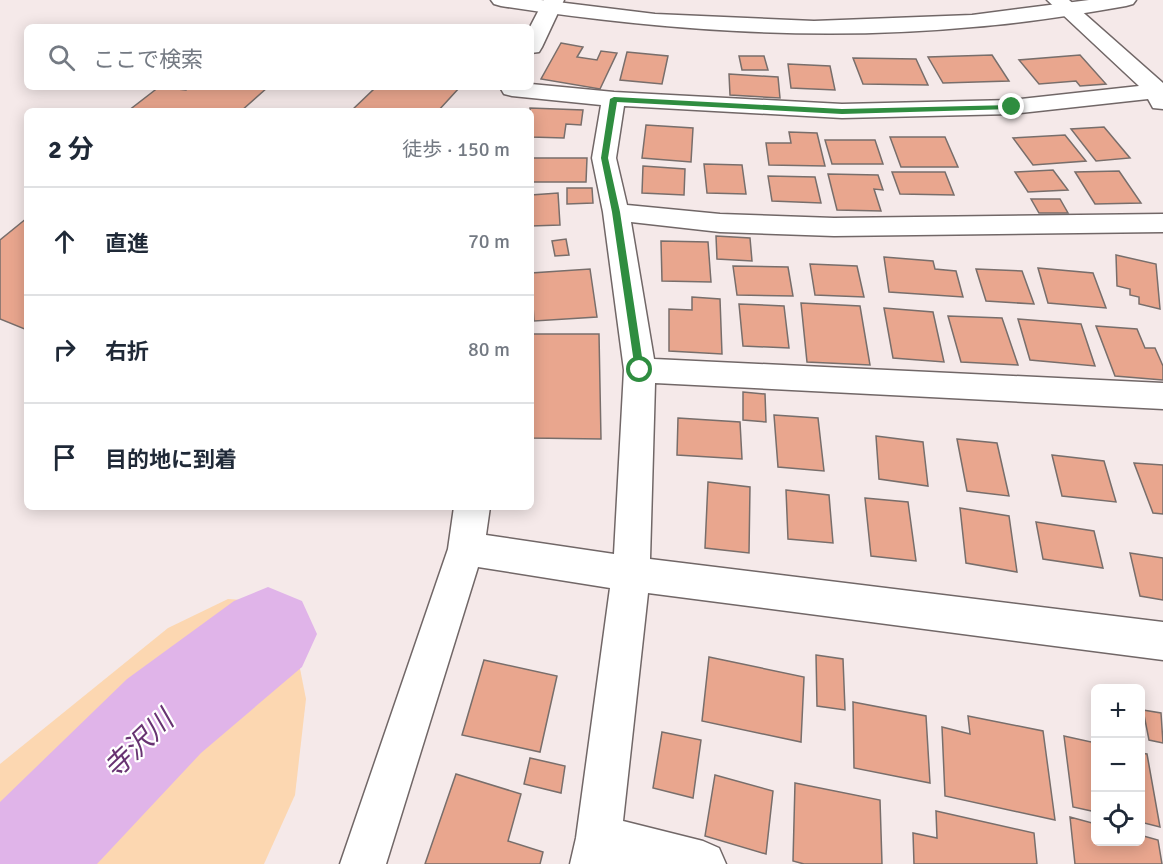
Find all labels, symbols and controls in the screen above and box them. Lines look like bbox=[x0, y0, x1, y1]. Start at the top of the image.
search box bbox=[24, 24, 534, 90]
icon: search bbox=[45, 41, 78, 74]
text: ここで検索 bbox=[93, 46, 203, 73]
route end bbox=[998, 93, 1024, 119]
text: 2 分 bbox=[48, 134, 94, 166]
text: 徒歩 · 150 m bbox=[402, 137, 510, 162]
icon: ahead bbox=[48, 225, 81, 258]
text: 70 m bbox=[468, 229, 510, 254]
text: 直進 bbox=[105, 230, 149, 257]
icon: right bbox=[48, 333, 81, 366]
text: 80 m bbox=[468, 337, 510, 362]
text: 右折 bbox=[105, 338, 149, 365]
route start bbox=[626, 356, 652, 382]
icon: arrive bbox=[48, 441, 81, 474]
text: 目的地に到着 bbox=[105, 446, 237, 473]
map controls bbox=[1091, 684, 1145, 846]
button: + bbox=[1091, 684, 1145, 738]
water label: 寺沢川 bbox=[97, 701, 183, 786]
button: − bbox=[1091, 738, 1145, 792]
button: locate bbox=[1091, 792, 1145, 846]

